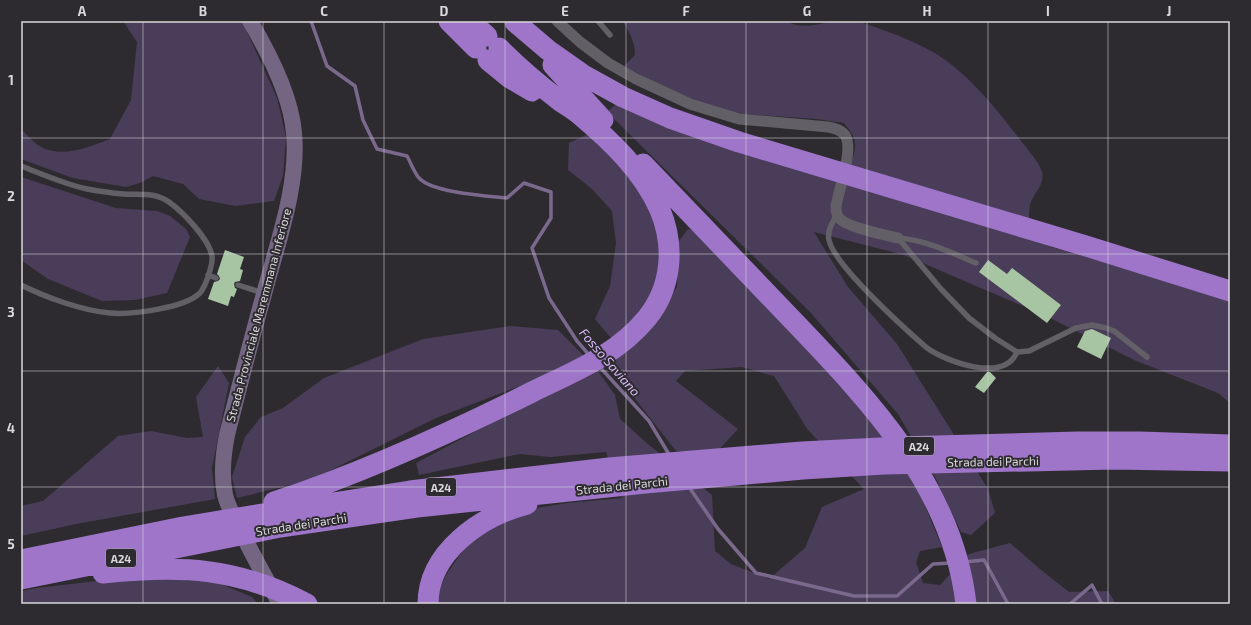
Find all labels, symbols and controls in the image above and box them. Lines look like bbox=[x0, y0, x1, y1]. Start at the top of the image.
text: A bbox=[78, 3, 87, 19]
text: B bbox=[199, 3, 207, 19]
text: C bbox=[320, 3, 328, 19]
text: D bbox=[440, 3, 449, 19]
text: E bbox=[561, 3, 569, 19]
text: F bbox=[682, 3, 690, 19]
text: G bbox=[803, 3, 811, 19]
text: H bbox=[923, 3, 932, 19]
text: I bbox=[1046, 3, 1050, 19]
text: J bbox=[1167, 3, 1171, 19]
text: 1 bbox=[8, 72, 14, 88]
text: 2 bbox=[7, 188, 15, 204]
street label: Strada Provinciale Maremmana Inferiore bbox=[223, 207, 293, 423]
text: 3 bbox=[7, 304, 15, 320]
water label: Fosso Saviano bbox=[576, 325, 644, 399]
text: 4 bbox=[7, 420, 15, 436]
road number: A24 bbox=[904, 437, 934, 455]
street label: Strada dei Parchi bbox=[947, 453, 1039, 469]
street label: Strada dei Parchi bbox=[576, 473, 668, 497]
road number: A24 bbox=[426, 478, 456, 496]
street label: Strada dei Parchi bbox=[255, 510, 347, 538]
text: 5 bbox=[7, 536, 15, 552]
road number: A24 bbox=[106, 549, 136, 567]

